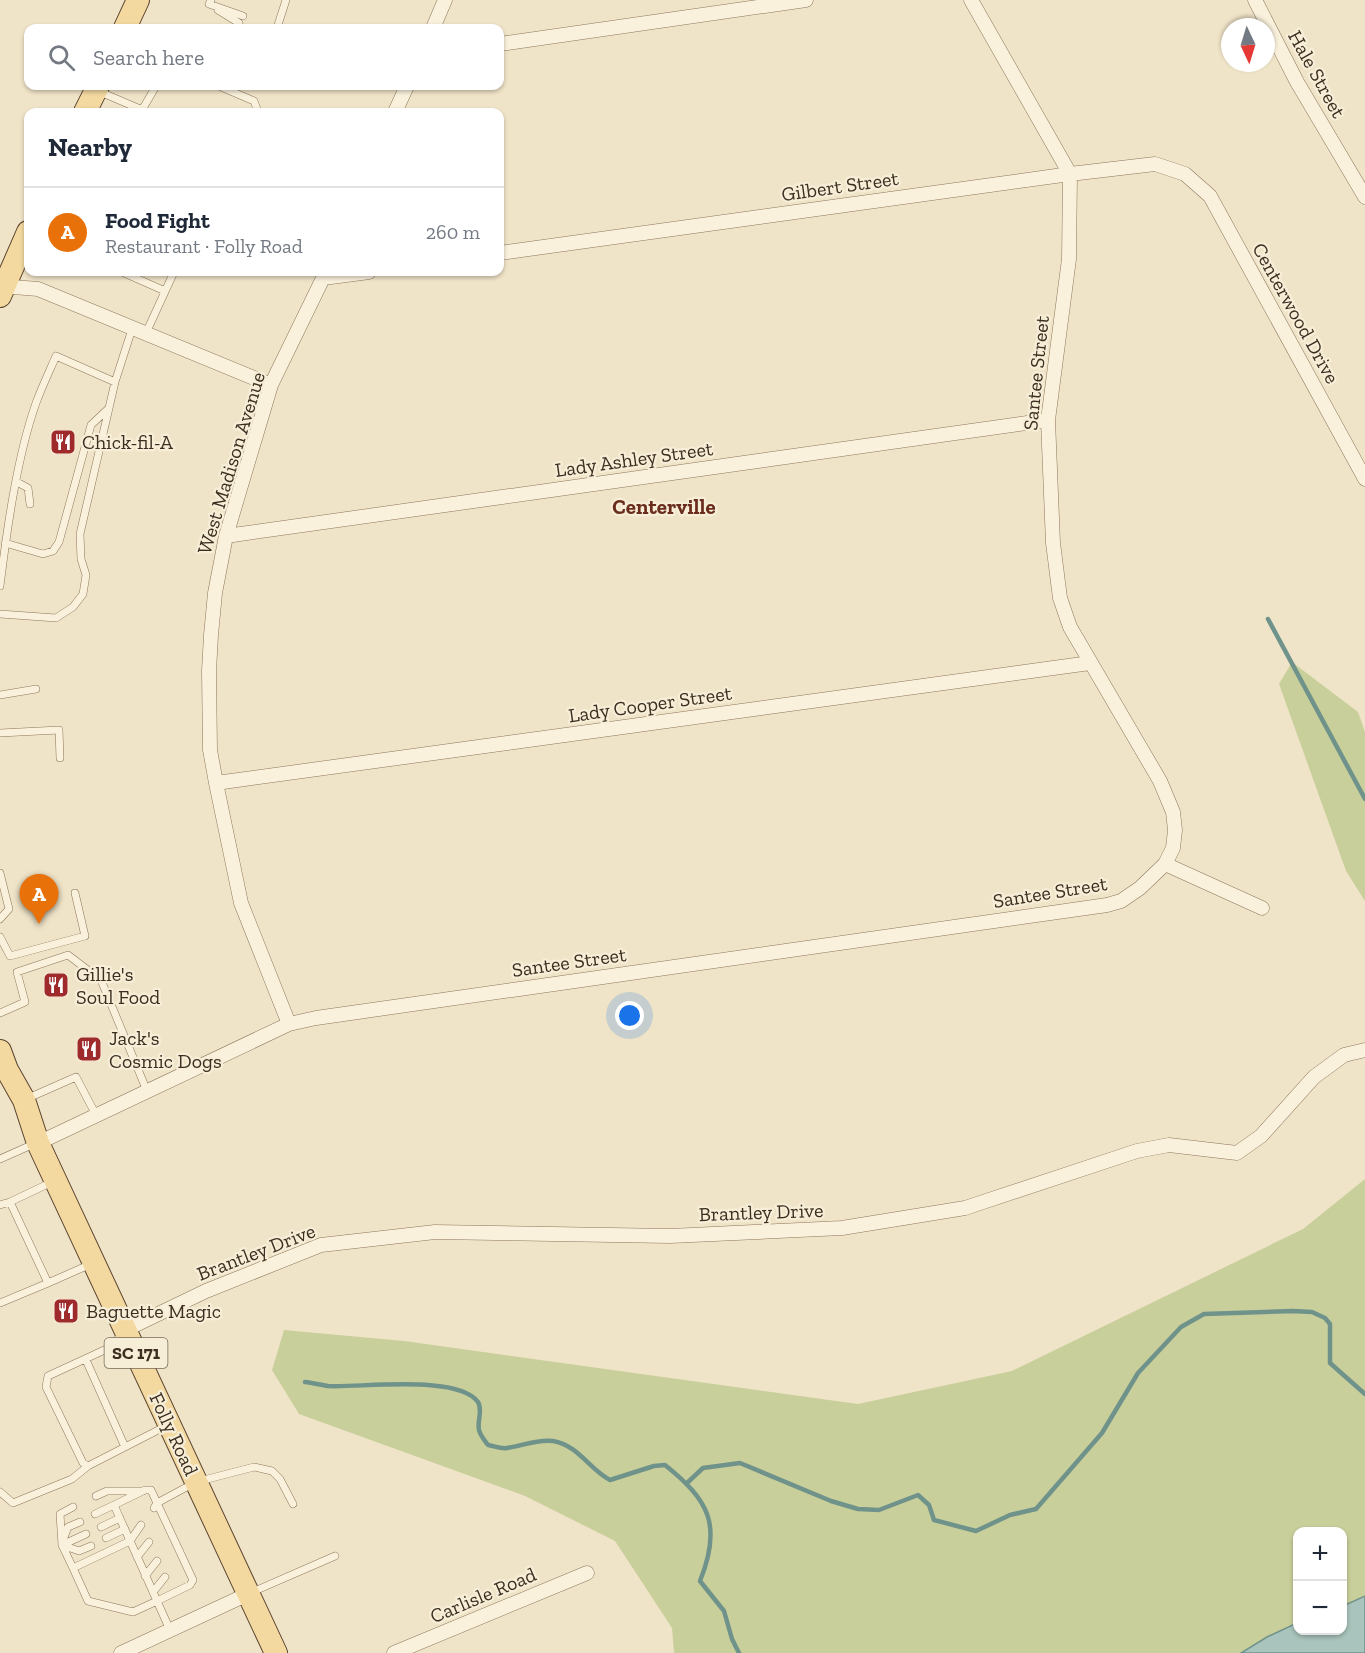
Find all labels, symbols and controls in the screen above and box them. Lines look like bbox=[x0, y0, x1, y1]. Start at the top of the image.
north arrow bbox=[1221, 18, 1275, 72]
search box bbox=[24, 24, 504, 90]
street label: Hale Street bbox=[1283, 26, 1351, 123]
icon: search bbox=[45, 41, 78, 74]
text: Search here bbox=[93, 44, 204, 71]
text: Nearby bbox=[48, 131, 132, 163]
street label: Gilbert Street bbox=[780, 166, 901, 206]
text: Food Fight bbox=[105, 207, 210, 234]
text: A bbox=[61, 220, 74, 244]
text: 260 m bbox=[426, 220, 480, 244]
text: Restaurant · Folly Road bbox=[105, 234, 303, 258]
street label: Centerwood Drive bbox=[1247, 238, 1345, 388]
street label: Santee Street bbox=[1018, 314, 1054, 432]
street label: West Madison Avenue bbox=[192, 369, 270, 557]
restaurant icon: Chick-fil-A bbox=[48, 427, 78, 457]
place label: Chick-fil-A bbox=[82, 430, 174, 454]
street label: Lady Ashley Street bbox=[553, 436, 715, 482]
district label: Centerville bbox=[612, 494, 716, 519]
street label: Lady Cooper Street bbox=[567, 681, 734, 727]
street label: Santee Street bbox=[991, 871, 1109, 913]
pin: A bbox=[20, 874, 58, 924]
street label: Santee Street bbox=[510, 942, 628, 982]
place label: Gillie's Soul Food bbox=[76, 962, 160, 1009]
restaurant icon: Gillie's Soul Food bbox=[41, 970, 71, 1000]
your location bbox=[615, 1001, 644, 1030]
place label: Jack's Cosmic Dogs bbox=[109, 1026, 222, 1073]
restaurant icon: Jack's Cosmic Dogs bbox=[74, 1034, 104, 1064]
street label: Brantley Drive bbox=[698, 1198, 824, 1226]
street label: Brantley Drive bbox=[193, 1218, 319, 1286]
restaurant icon: Baguette Magic bbox=[51, 1296, 81, 1326]
place label: Baguette Magic bbox=[86, 1299, 221, 1323]
road number: SC 171 bbox=[104, 1338, 168, 1368]
street label: Folly Road bbox=[144, 1389, 204, 1479]
map controls bbox=[1293, 1527, 1347, 1635]
button: + bbox=[1293, 1527, 1347, 1581]
street label: Carlisle Road bbox=[426, 1562, 540, 1628]
button: − bbox=[1293, 1581, 1347, 1635]

